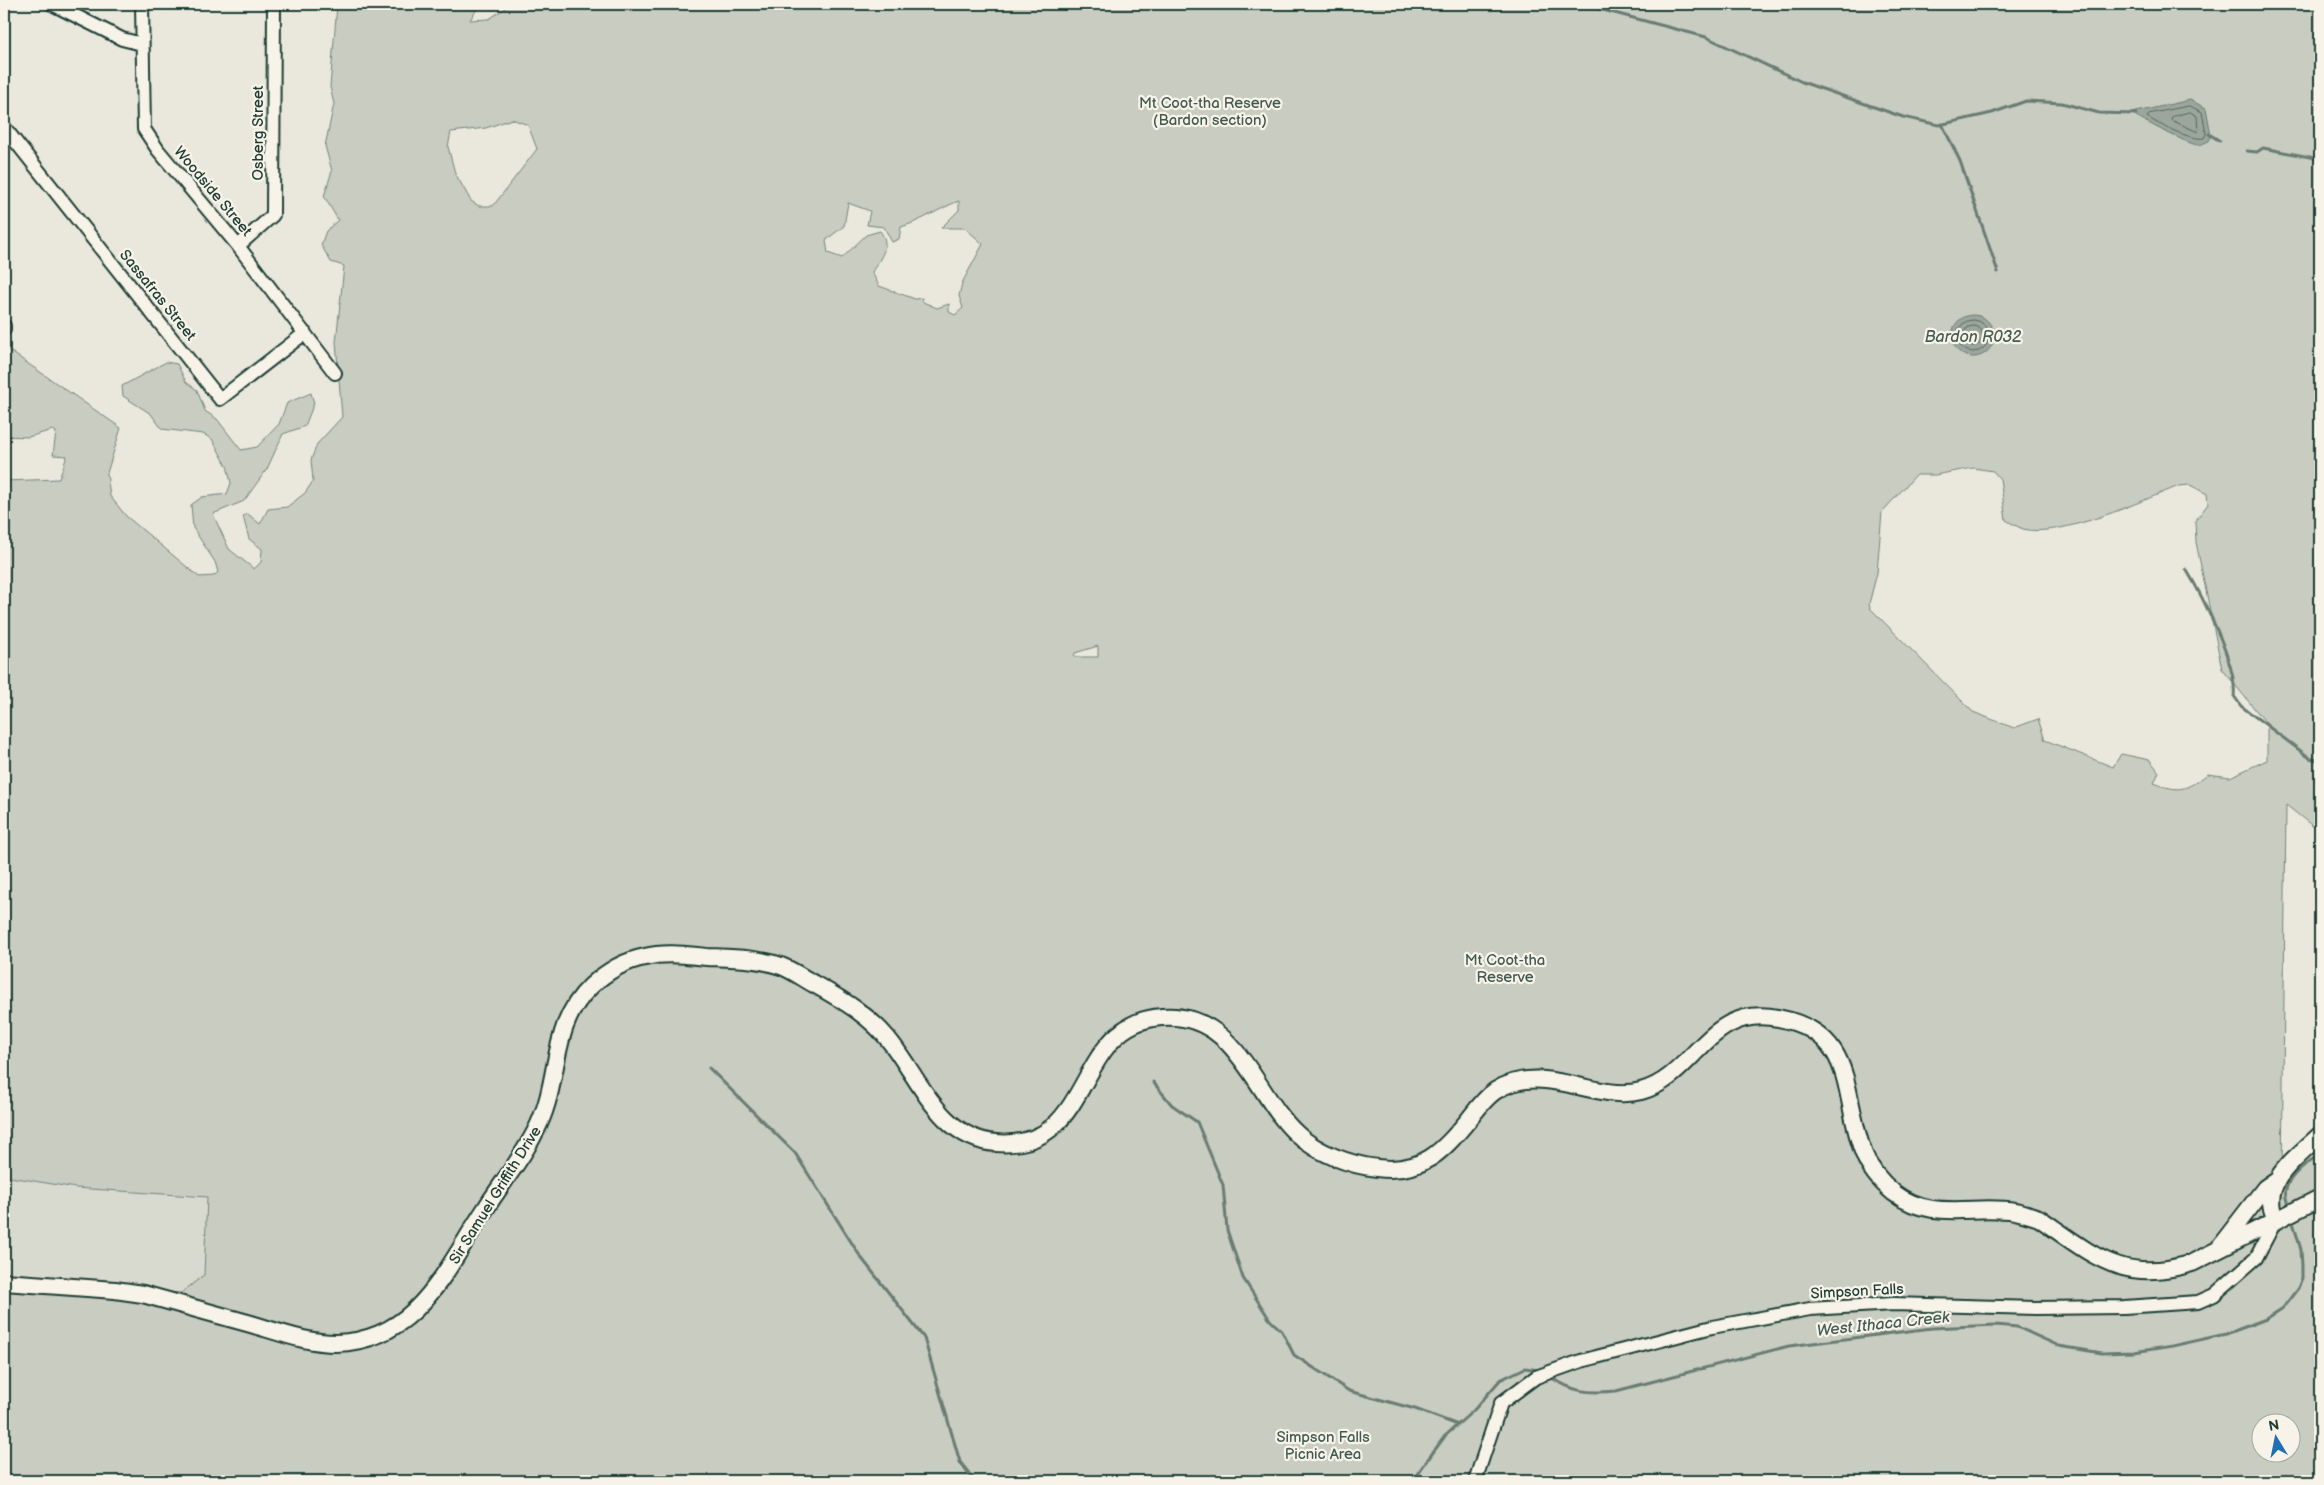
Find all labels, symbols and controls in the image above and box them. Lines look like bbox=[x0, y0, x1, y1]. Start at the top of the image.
street label: Osberg Street bbox=[249, 85, 268, 180]
park label: Mt Coot-tha Reserve (Bardon section) bbox=[1139, 94, 1281, 130]
street label: Woodside Street bbox=[169, 142, 256, 241]
street label: Sassafras Street bbox=[115, 246, 200, 345]
water label: Bardon R032 bbox=[1925, 328, 2021, 347]
park label: Mt Coot-tha Reserve bbox=[1465, 951, 1545, 987]
street label: Sir Samuel Griffith Drive bbox=[445, 1123, 546, 1268]
street label: Simpson Falls bbox=[1810, 1280, 1905, 1303]
water label: West Ithaca Creek bbox=[1816, 1308, 1952, 1341]
north arrow bbox=[2252, 1412, 2302, 1462]
text: N bbox=[2267, 1416, 2280, 1435]
park label: Simpson Falls Picnic Area bbox=[1276, 1428, 1370, 1464]

